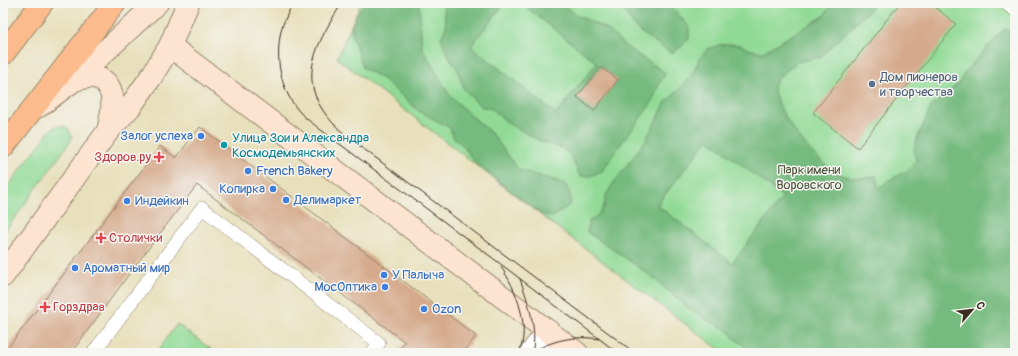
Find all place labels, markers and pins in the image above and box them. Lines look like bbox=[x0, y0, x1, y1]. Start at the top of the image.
place label: Дом пионеров и творчества bbox=[879, 69, 958, 100]
marker: Дом пионеров и творчества bbox=[867, 79, 877, 89]
place label: Залог успеха bbox=[120, 128, 193, 144]
place label: Улица Зои и Александра Космодемьянских bbox=[232, 130, 369, 161]
marker: Залог успеха bbox=[196, 131, 206, 141]
marker: Улица Зои и Александра Космодемьянских bbox=[219, 140, 229, 150]
place label: Здоров.ру bbox=[94, 149, 151, 165]
marker: Здоров.ру bbox=[154, 152, 164, 162]
place label: French Bakery bbox=[256, 163, 333, 179]
marker: French Bakery bbox=[243, 166, 253, 176]
place label: Копирка bbox=[219, 181, 265, 197]
marker: Копирка bbox=[268, 184, 278, 194]
place label: Делимаркет bbox=[293, 192, 362, 208]
place label: Индейкин bbox=[135, 193, 189, 209]
marker: Делимаркет bbox=[281, 195, 291, 205]
marker: Индейкин bbox=[122, 196, 132, 206]
place label: Столички bbox=[109, 230, 162, 246]
marker: Столички bbox=[96, 233, 106, 243]
place label: Ароматный мир bbox=[83, 260, 170, 276]
marker: Ароматный мир bbox=[70, 263, 80, 273]
place label: У Палыча bbox=[392, 267, 444, 283]
marker: У Палыча bbox=[379, 270, 389, 280]
place label: МосОптика bbox=[314, 279, 377, 295]
marker: МосОптика bbox=[380, 282, 390, 292]
place label: Горздрав bbox=[53, 299, 105, 315]
place label: Ozon bbox=[432, 301, 461, 317]
marker: Горздрав bbox=[40, 302, 50, 312]
marker: Ozon bbox=[419, 304, 429, 314]

